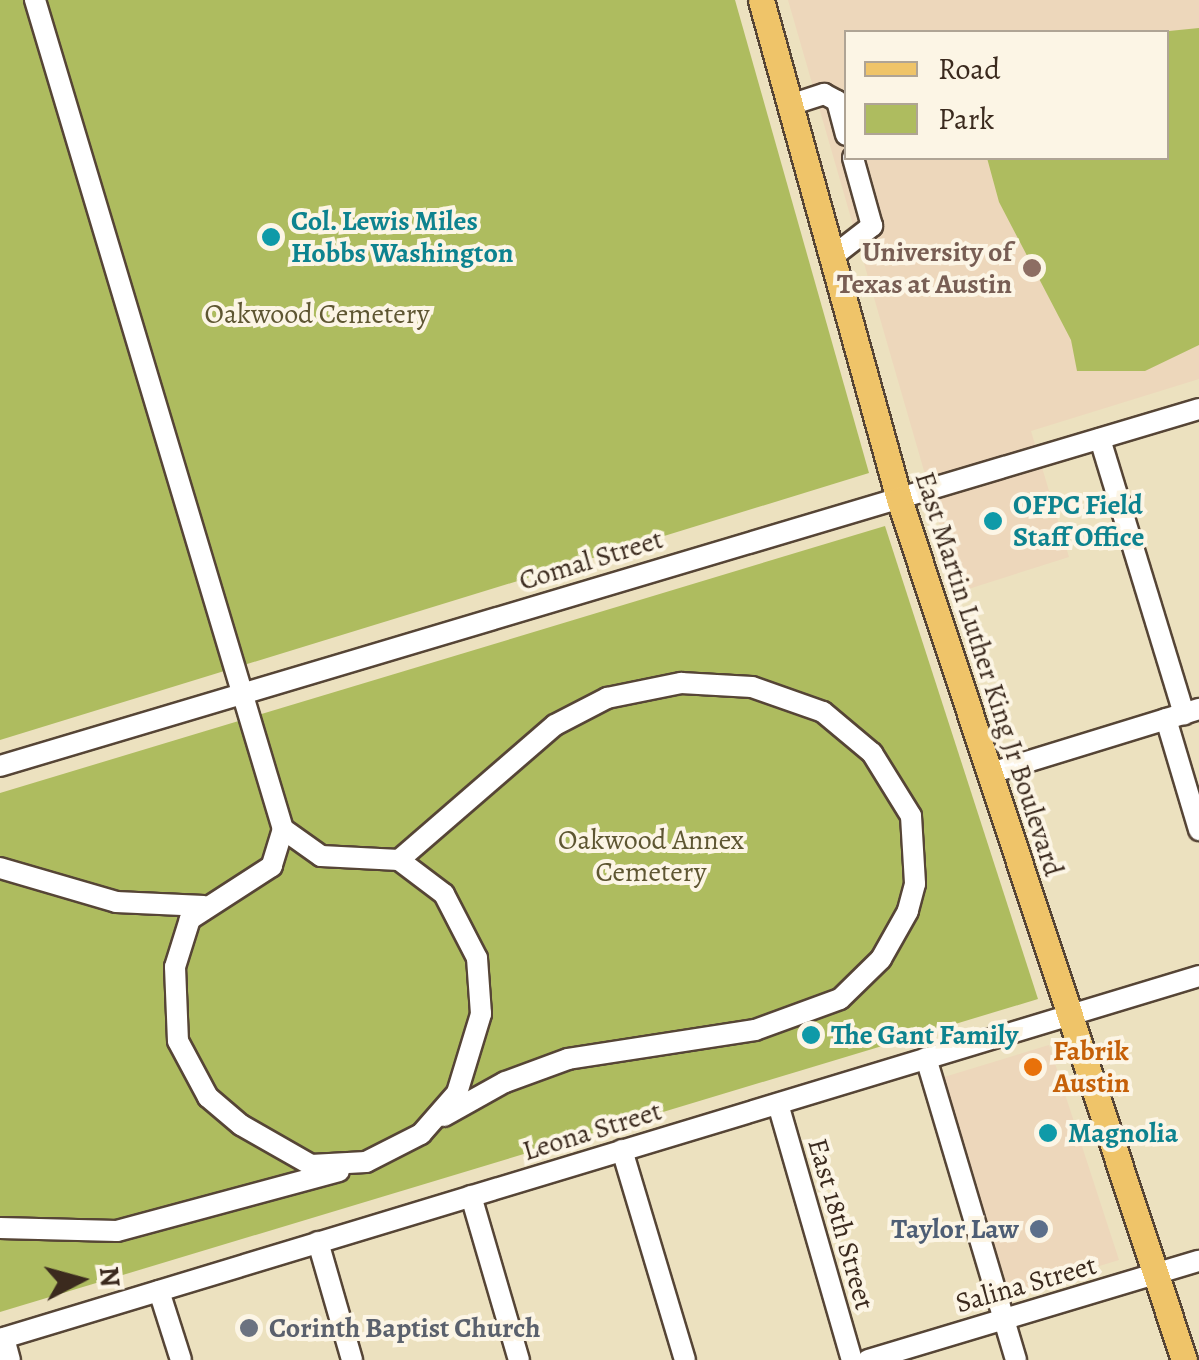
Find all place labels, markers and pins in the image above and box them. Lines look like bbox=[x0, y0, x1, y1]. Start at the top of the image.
place label: Col. Lewis Miles Hobbs Washington bbox=[291, 204, 514, 270]
marker: Col. Lewis Miles Hobbs Washington bbox=[260, 226, 282, 248]
place label: University of Texas at Austin bbox=[837, 235, 1012, 301]
marker: University of Texas at Austin bbox=[1021, 257, 1043, 279]
place label: OFPC Field Staff Office bbox=[1013, 488, 1144, 554]
marker: OFPC Field Staff Office bbox=[982, 510, 1004, 532]
place label: The Gant Family bbox=[831, 1018, 1018, 1052]
marker: The Gant Family bbox=[800, 1024, 822, 1046]
place label: Fabrik Austin bbox=[1053, 1034, 1130, 1100]
marker: Fabrik Austin bbox=[1022, 1056, 1044, 1078]
place label: Magnolia bbox=[1068, 1116, 1178, 1150]
marker: Magnolia bbox=[1037, 1122, 1059, 1144]
place label: Taylor Law bbox=[891, 1212, 1019, 1246]
marker: Taylor Law bbox=[1028, 1218, 1050, 1240]
place label: Corinth Baptist Church bbox=[269, 1311, 540, 1345]
marker: Corinth Baptist Church bbox=[238, 1317, 260, 1339]

